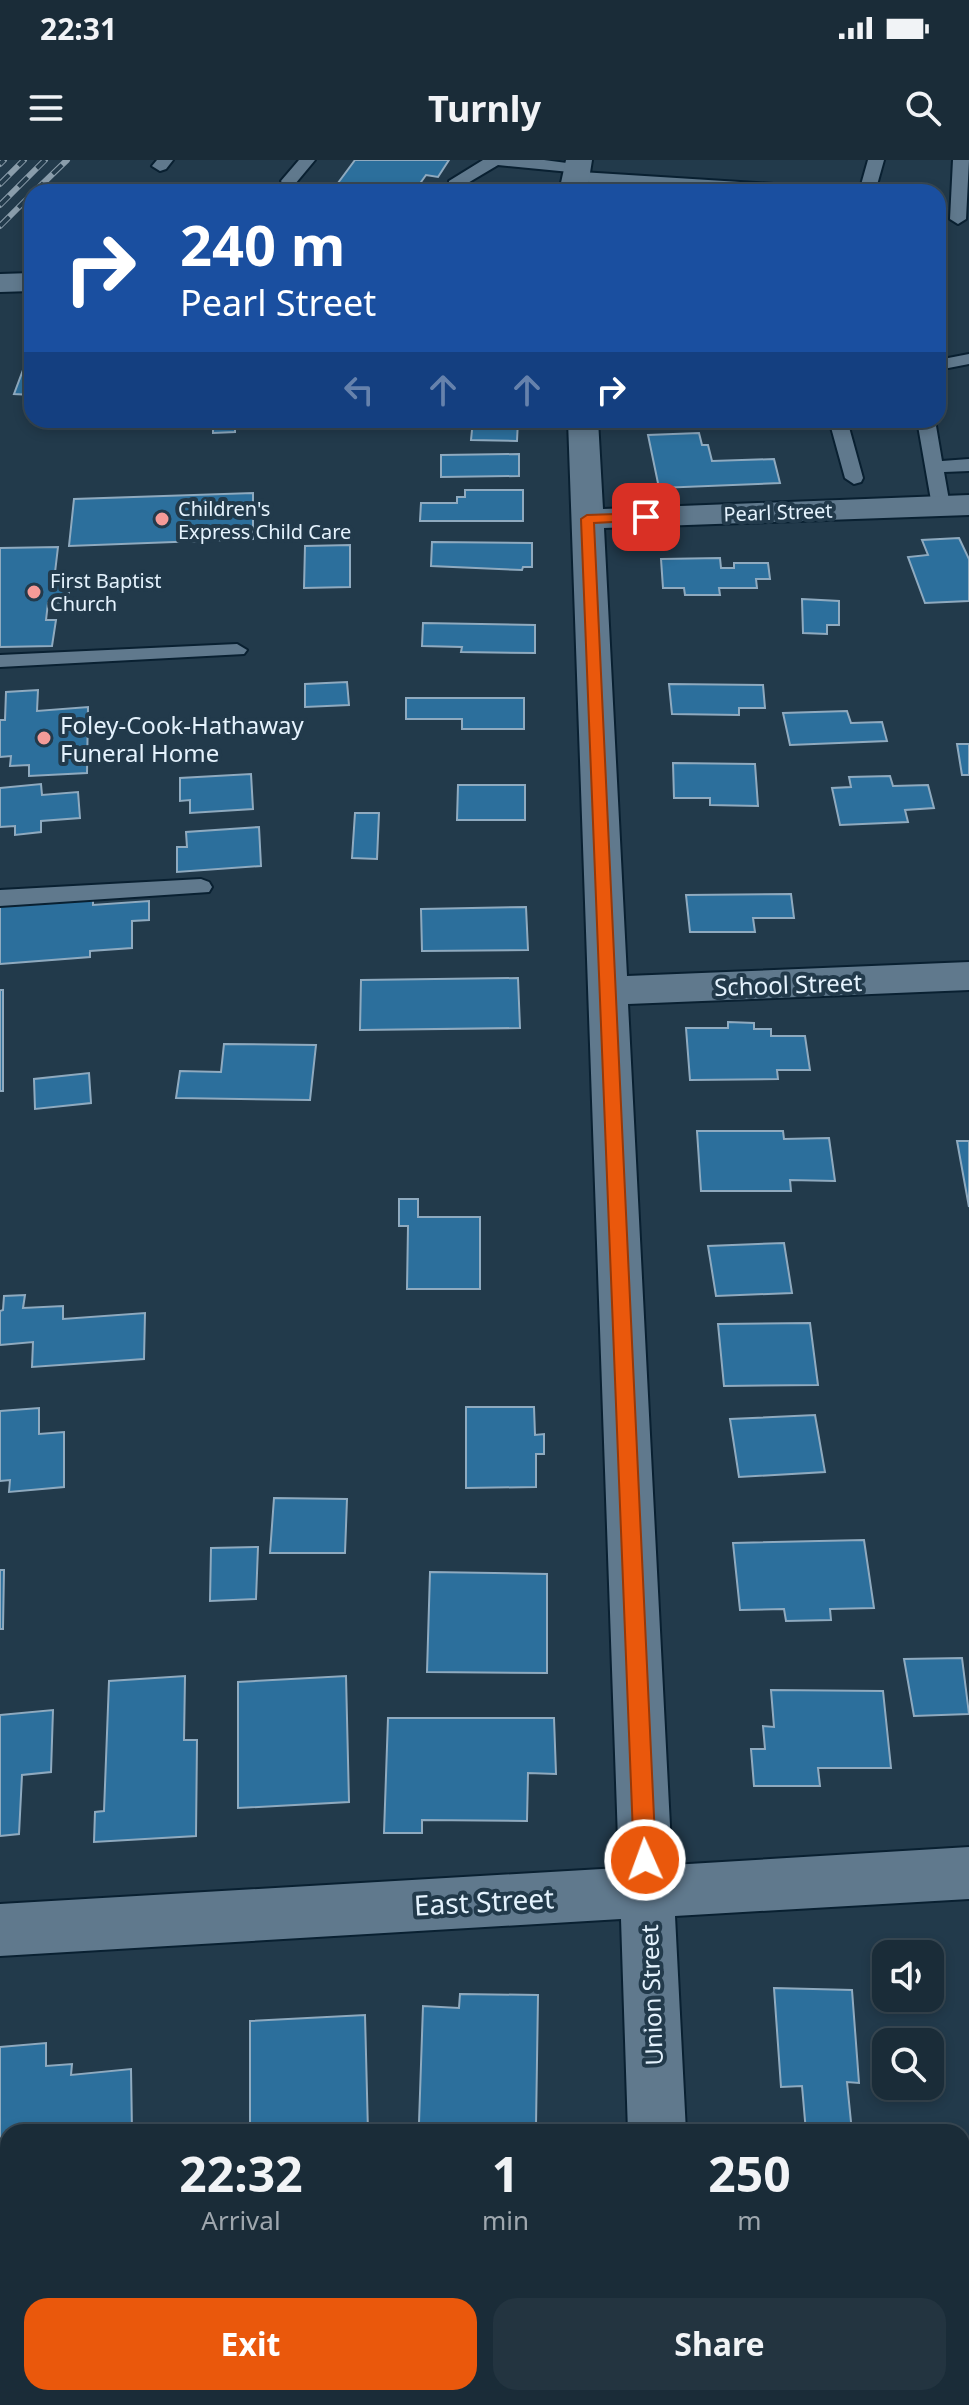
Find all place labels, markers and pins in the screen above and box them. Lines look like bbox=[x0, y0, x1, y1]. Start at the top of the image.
pin bbox=[612, 483, 680, 551]
place label: Children's Express Child Care bbox=[178, 495, 351, 545]
marker: Children's Express Child Care bbox=[153, 510, 171, 528]
place label: First Baptist Church bbox=[50, 567, 162, 617]
marker: First Baptist Church bbox=[25, 583, 43, 601]
place label: Foley-Cook-Hathaway Funeral Home bbox=[60, 708, 304, 769]
marker: Foley-Cook-Hathaway Funeral Home bbox=[35, 729, 53, 747]

